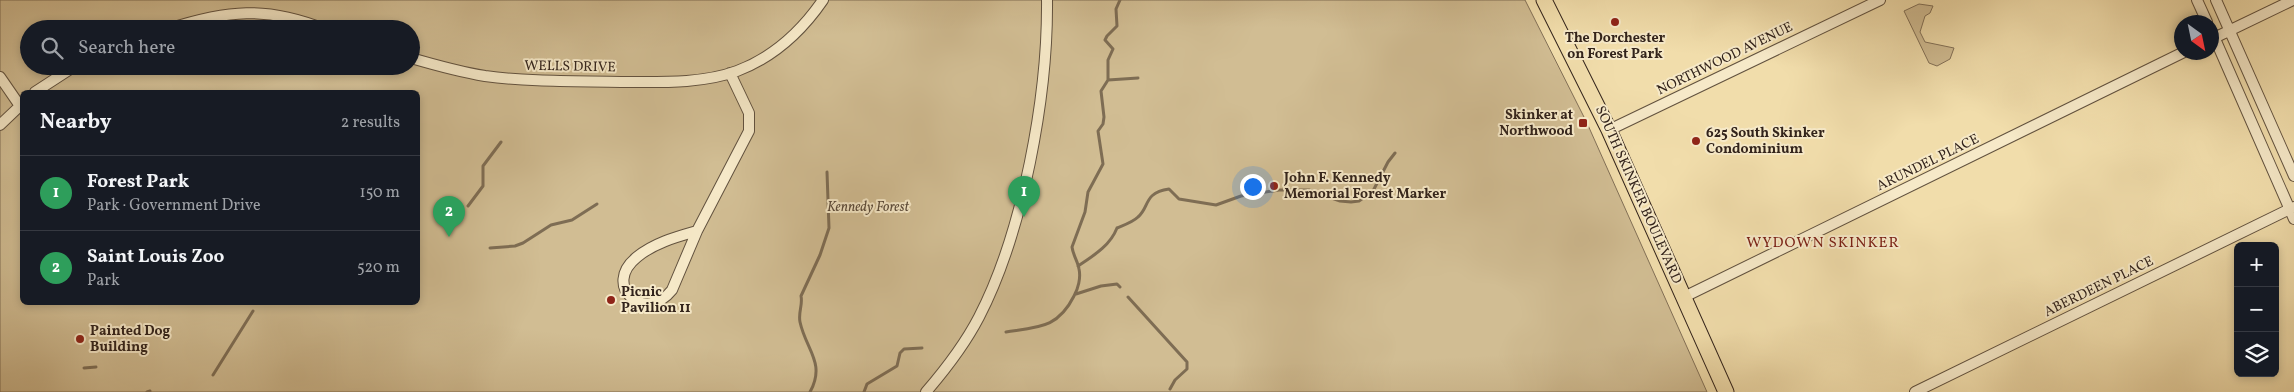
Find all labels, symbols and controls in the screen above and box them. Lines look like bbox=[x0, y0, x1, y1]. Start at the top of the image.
north arrow bbox=[2174, 15, 2219, 60]
marker: The Dorchester on Forest Park bbox=[1609, 16, 1621, 28]
street label: NORTHWOOD AVENUE bbox=[1654, 18, 1796, 100]
search box bbox=[20, 20, 420, 75]
place label: The Dorchester on Forest Park bbox=[1565, 29, 1666, 64]
icon: search bbox=[38, 34, 66, 62]
text: Search here bbox=[78, 35, 175, 61]
street label: WELLS DRIVE bbox=[524, 57, 616, 77]
street label: SOUTH SKINKER BOULEVARD bbox=[1590, 103, 1686, 287]
place label: Skinker at Northwood bbox=[1499, 106, 1573, 141]
text: Nearby bbox=[40, 108, 111, 137]
text: 2 results bbox=[341, 112, 400, 134]
marker: Skinker at Northwood bbox=[1577, 117, 1589, 129]
place label: 625 South Skinker Condominium bbox=[1706, 124, 1825, 159]
street label: ARUNDEL PLACE bbox=[1874, 130, 1982, 196]
marker: 625 South Skinker Condominium bbox=[1690, 135, 1702, 147]
text: Forest Park bbox=[87, 169, 189, 195]
place label: John F. Kennedy Memorial Forest Marker bbox=[1283, 169, 1446, 204]
your location bbox=[1240, 174, 1266, 200]
pin: 1 bbox=[1008, 176, 1040, 217]
marker: John F. Kennedy Memorial Forest Marker bbox=[1268, 180, 1280, 192]
text: 1 bbox=[53, 182, 59, 204]
text: 150 m bbox=[359, 182, 400, 204]
text: Park · Government Drive bbox=[87, 195, 261, 217]
pin: 2 bbox=[433, 196, 465, 237]
park label: Kennedy Forest bbox=[827, 198, 910, 217]
district label: WYDOWN SKINKER bbox=[1746, 233, 1900, 254]
map controls bbox=[2234, 242, 2279, 377]
button: + bbox=[2234, 242, 2279, 287]
text: Saint Louis Zoo bbox=[87, 244, 224, 270]
street label: ABERDEEN PLACE bbox=[2041, 252, 2157, 322]
text: 2 bbox=[52, 257, 60, 279]
text: 520 m bbox=[357, 257, 400, 279]
text: Park bbox=[87, 270, 120, 292]
place label: Picnic Pavilion 11 bbox=[621, 283, 691, 318]
button: − bbox=[2234, 287, 2279, 332]
marker: Picnic Pavilion 11 bbox=[605, 294, 617, 306]
place label: Painted Dog Building bbox=[90, 322, 171, 357]
button: layers bbox=[2234, 332, 2279, 377]
marker: Painted Dog Building bbox=[74, 333, 86, 345]

